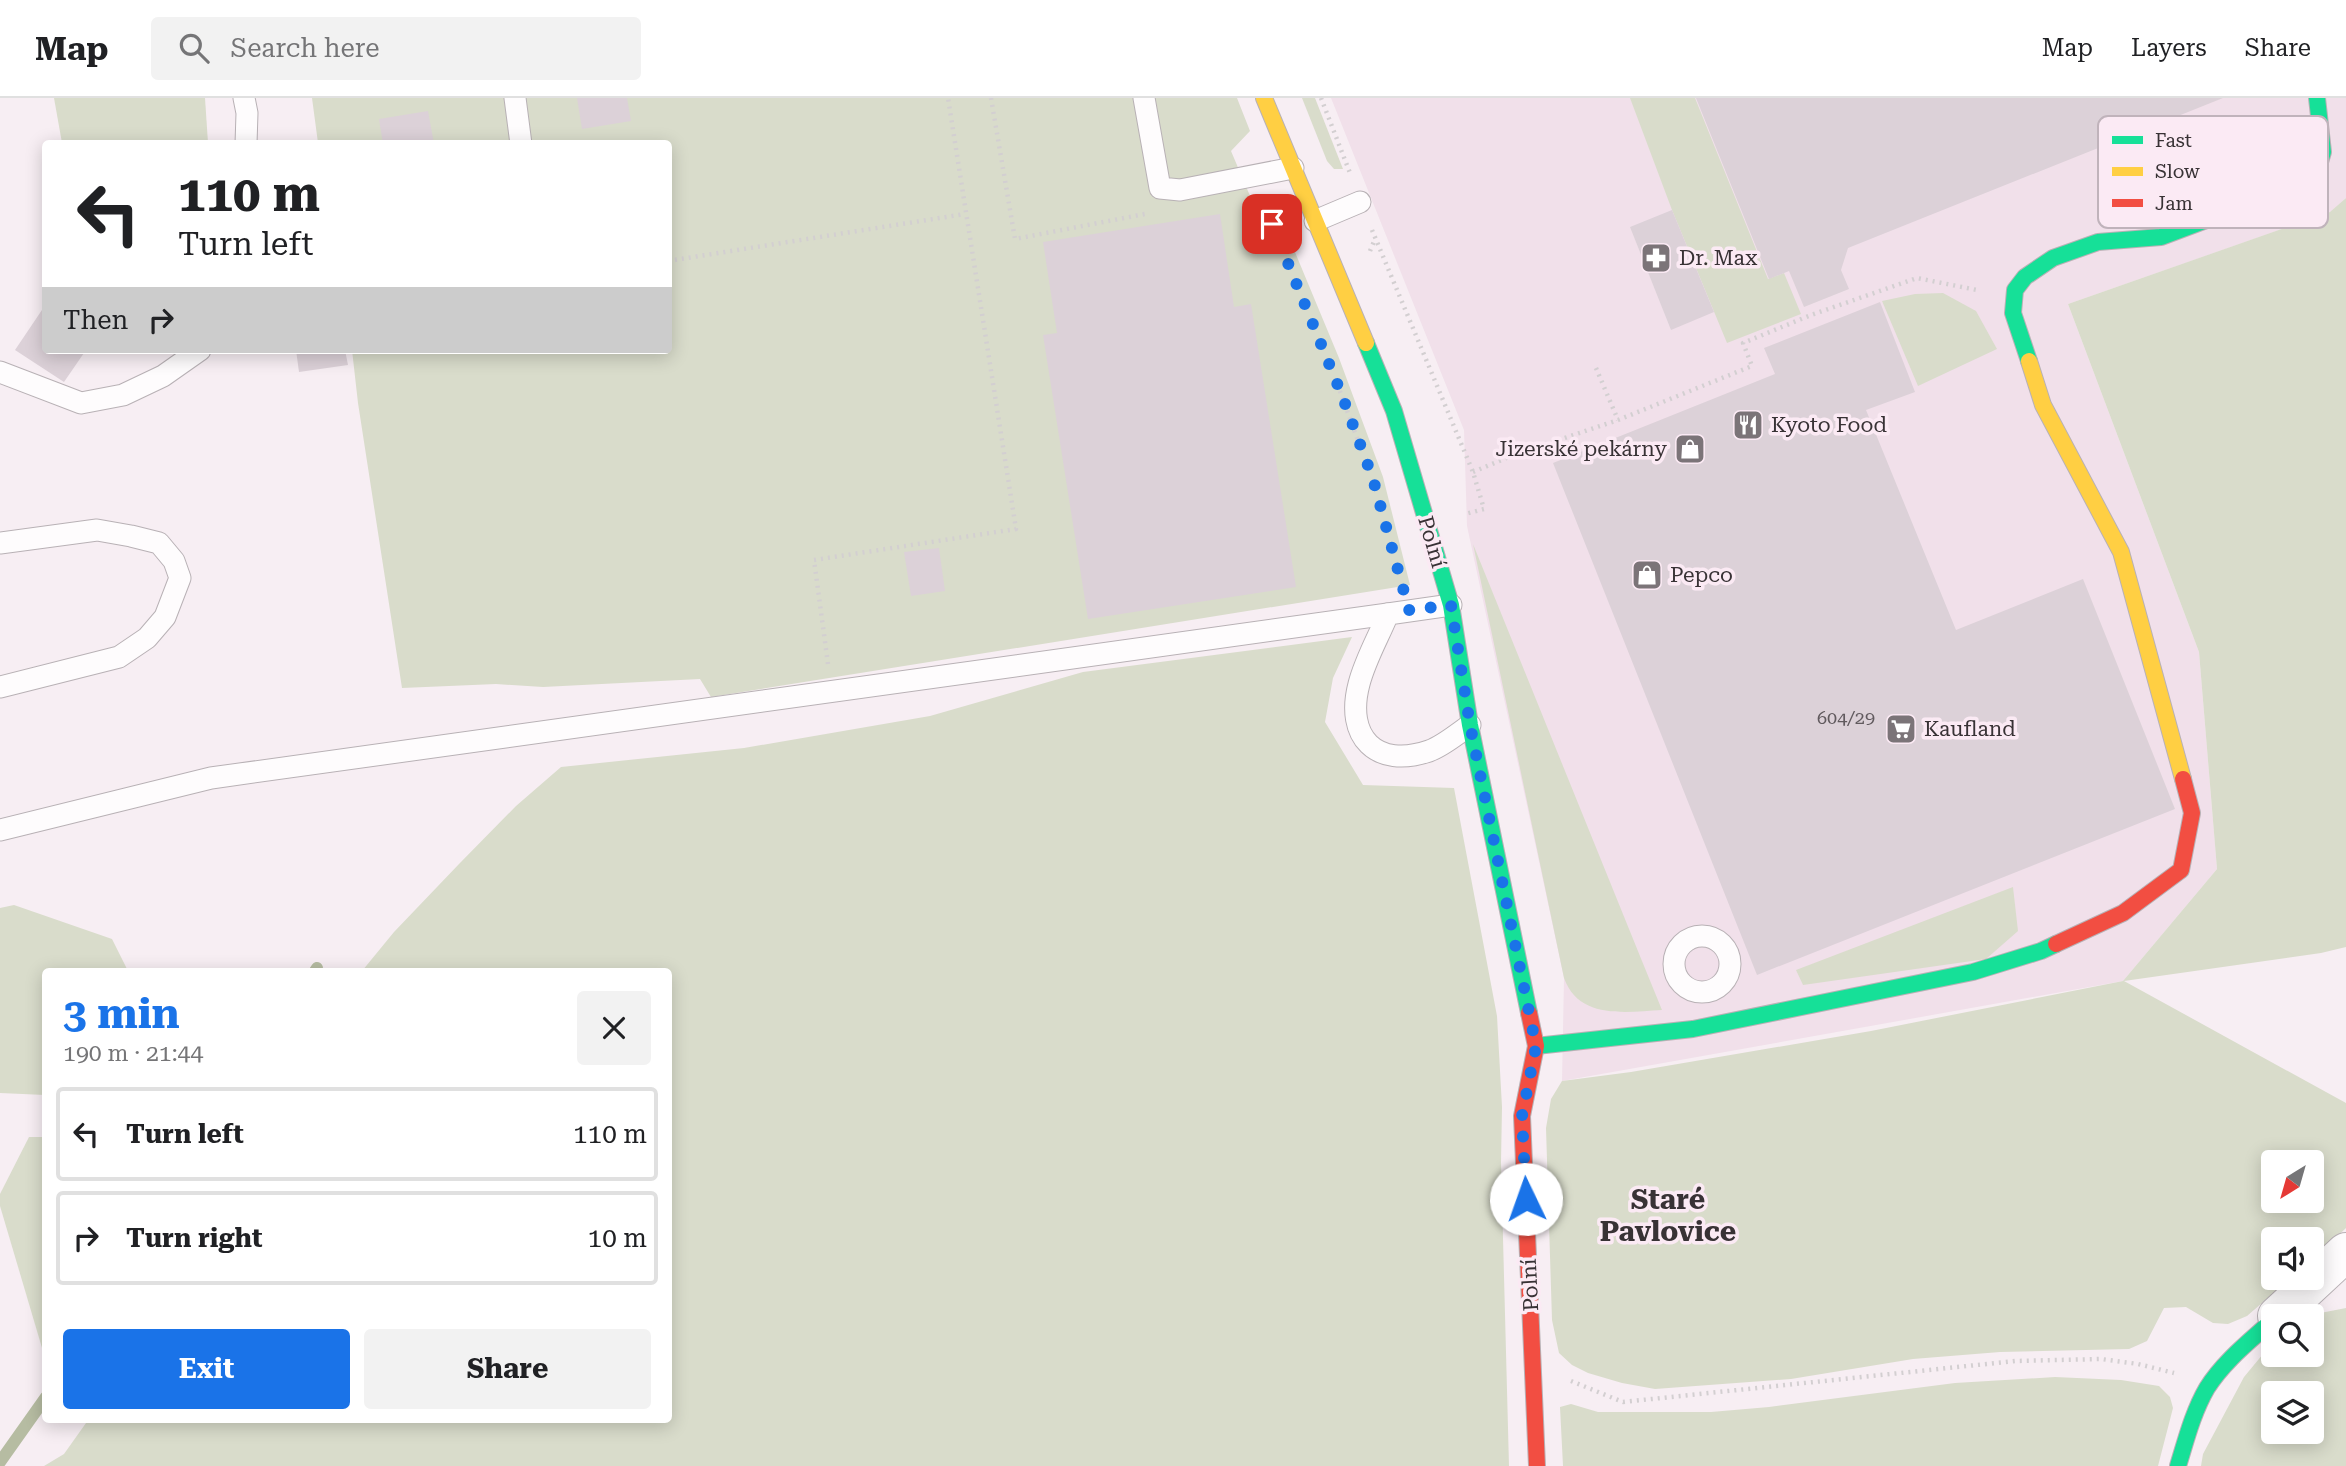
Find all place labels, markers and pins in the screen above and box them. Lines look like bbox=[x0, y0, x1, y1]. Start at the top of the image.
pin bbox=[1242, 194, 1302, 254]
pharmacy icon: Dr. Max bbox=[1639, 241, 1673, 275]
place label: Dr. Max bbox=[1679, 246, 1757, 270]
restaurant icon: Kyoto Food bbox=[1731, 408, 1765, 442]
place label: Kyoto Food bbox=[1771, 413, 1887, 437]
shop icon: Jizerské pekárny bbox=[1673, 432, 1707, 466]
place label: Jizerské pekárny bbox=[1496, 437, 1668, 461]
shop icon: Pepco bbox=[1630, 558, 1664, 592]
place label: Pepco bbox=[1670, 563, 1733, 587]
supermarket icon: Kaufland bbox=[1884, 712, 1918, 746]
place label: Kaufland bbox=[1924, 717, 2016, 741]

